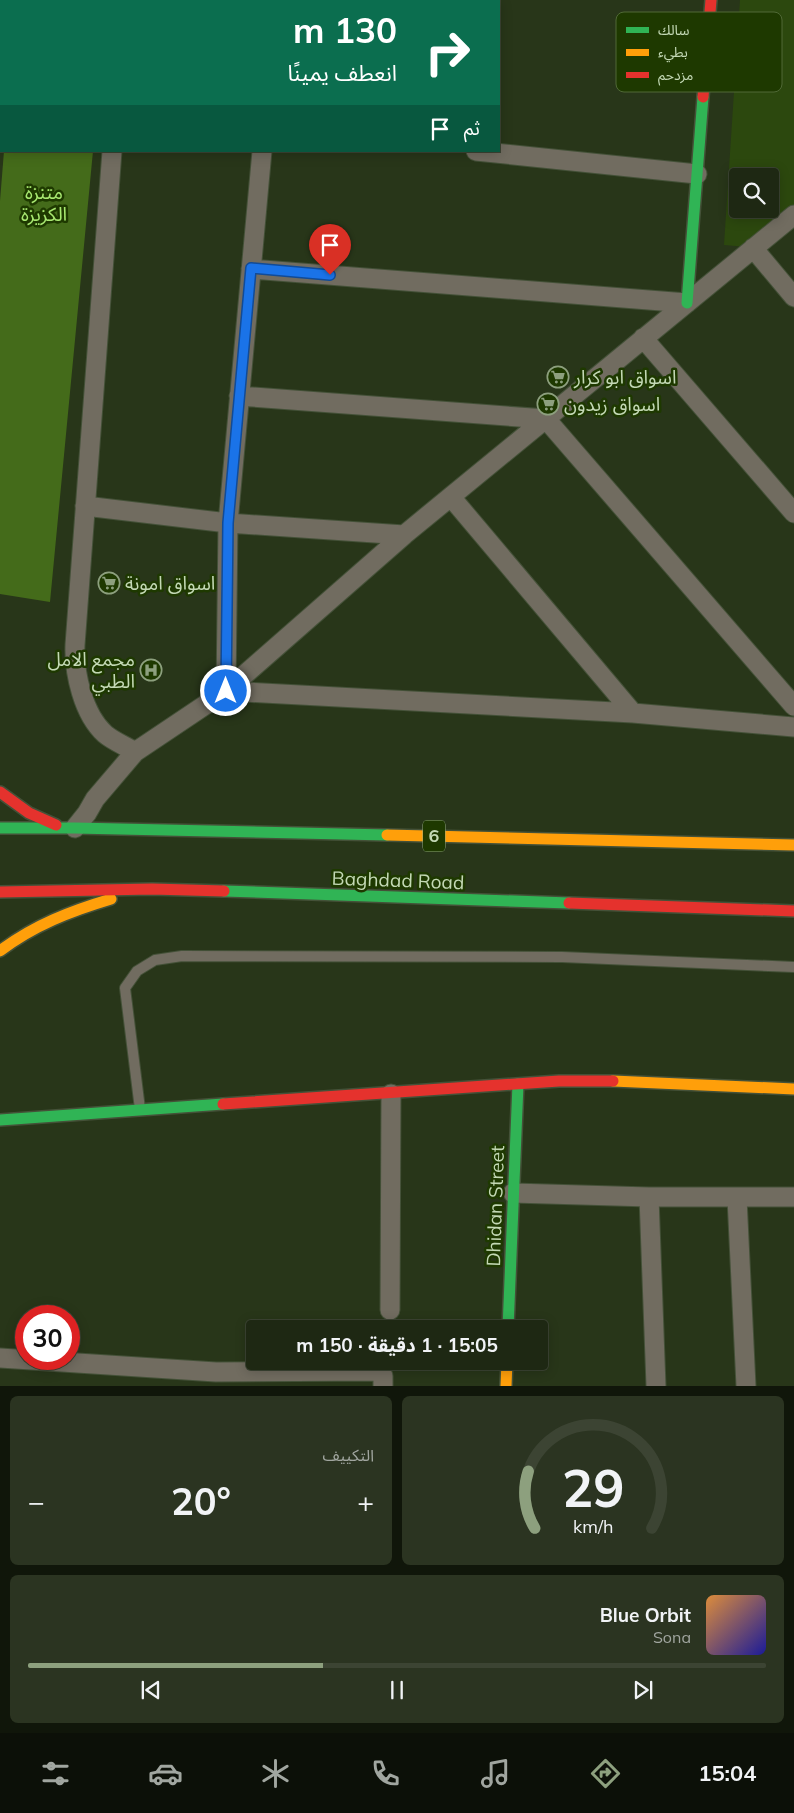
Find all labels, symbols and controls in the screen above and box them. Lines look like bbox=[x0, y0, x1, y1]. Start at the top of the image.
text: 130 m bbox=[293, 8, 397, 52]
legend bbox=[616, 12, 782, 92]
icon: right bbox=[415, 20, 480, 85]
text: سالك bbox=[658, 21, 690, 39]
text: بطيء bbox=[658, 43, 688, 63]
text: انعطف يمينًا bbox=[287, 59, 397, 87]
text: مزدحم bbox=[658, 66, 693, 86]
icon: arrive bbox=[426, 115, 454, 143]
text: ثم bbox=[464, 116, 480, 140]
map controls bbox=[729, 168, 779, 218]
button: search bbox=[729, 168, 779, 218]
park label: متنزة الكزيزة bbox=[21, 180, 67, 226]
pin bbox=[309, 224, 351, 275]
icon: arrive bbox=[316, 231, 344, 259]
supermarket icon: اسواق ابو كرار bbox=[546, 365, 570, 389]
place label: اسواق ابو كرار bbox=[573, 365, 677, 389]
supermarket icon: اسواق زيدون bbox=[536, 392, 560, 416]
place label: اسواق زيدون bbox=[564, 392, 660, 416]
supermarket icon: اسواق امونة bbox=[97, 571, 121, 595]
place label: اسواق امونة bbox=[125, 571, 215, 595]
place label: مجمع الامل الطبي bbox=[47, 647, 135, 696]
hospital icon: مجمع الامل الطبي bbox=[139, 658, 163, 682]
position arrow bbox=[199, 664, 251, 716]
road number: 6 bbox=[423, 820, 445, 851]
street label: Baghdad Road bbox=[331, 866, 465, 894]
street label: Dhidan Street bbox=[481, 1145, 509, 1267]
speed limit sign: 30 bbox=[15, 1305, 80, 1370]
text: 15:05 · 1 دقيقة · 150 m bbox=[296, 1333, 498, 1357]
text: التكييف bbox=[322, 1445, 374, 1465]
text: 29 bbox=[562, 1455, 624, 1520]
text: 20° bbox=[171, 1477, 231, 1525]
text: − bbox=[28, 1484, 45, 1519]
text: + bbox=[357, 1484, 374, 1519]
text: km/h bbox=[573, 1515, 613, 1537]
text: Blue Orbit bbox=[600, 1603, 691, 1627]
text: Sona bbox=[653, 1627, 691, 1647]
icon: previous bbox=[137, 1676, 165, 1704]
icon: pause bbox=[383, 1676, 411, 1704]
icon: next bbox=[629, 1676, 657, 1704]
icon: filters bbox=[38, 1756, 73, 1791]
icon: car bbox=[148, 1756, 183, 1791]
icon: climate bbox=[258, 1756, 293, 1791]
icon: phone bbox=[368, 1756, 403, 1791]
icon: music bbox=[478, 1756, 513, 1791]
icon: directions bbox=[588, 1756, 623, 1791]
text: 15:04 bbox=[698, 1759, 756, 1787]

